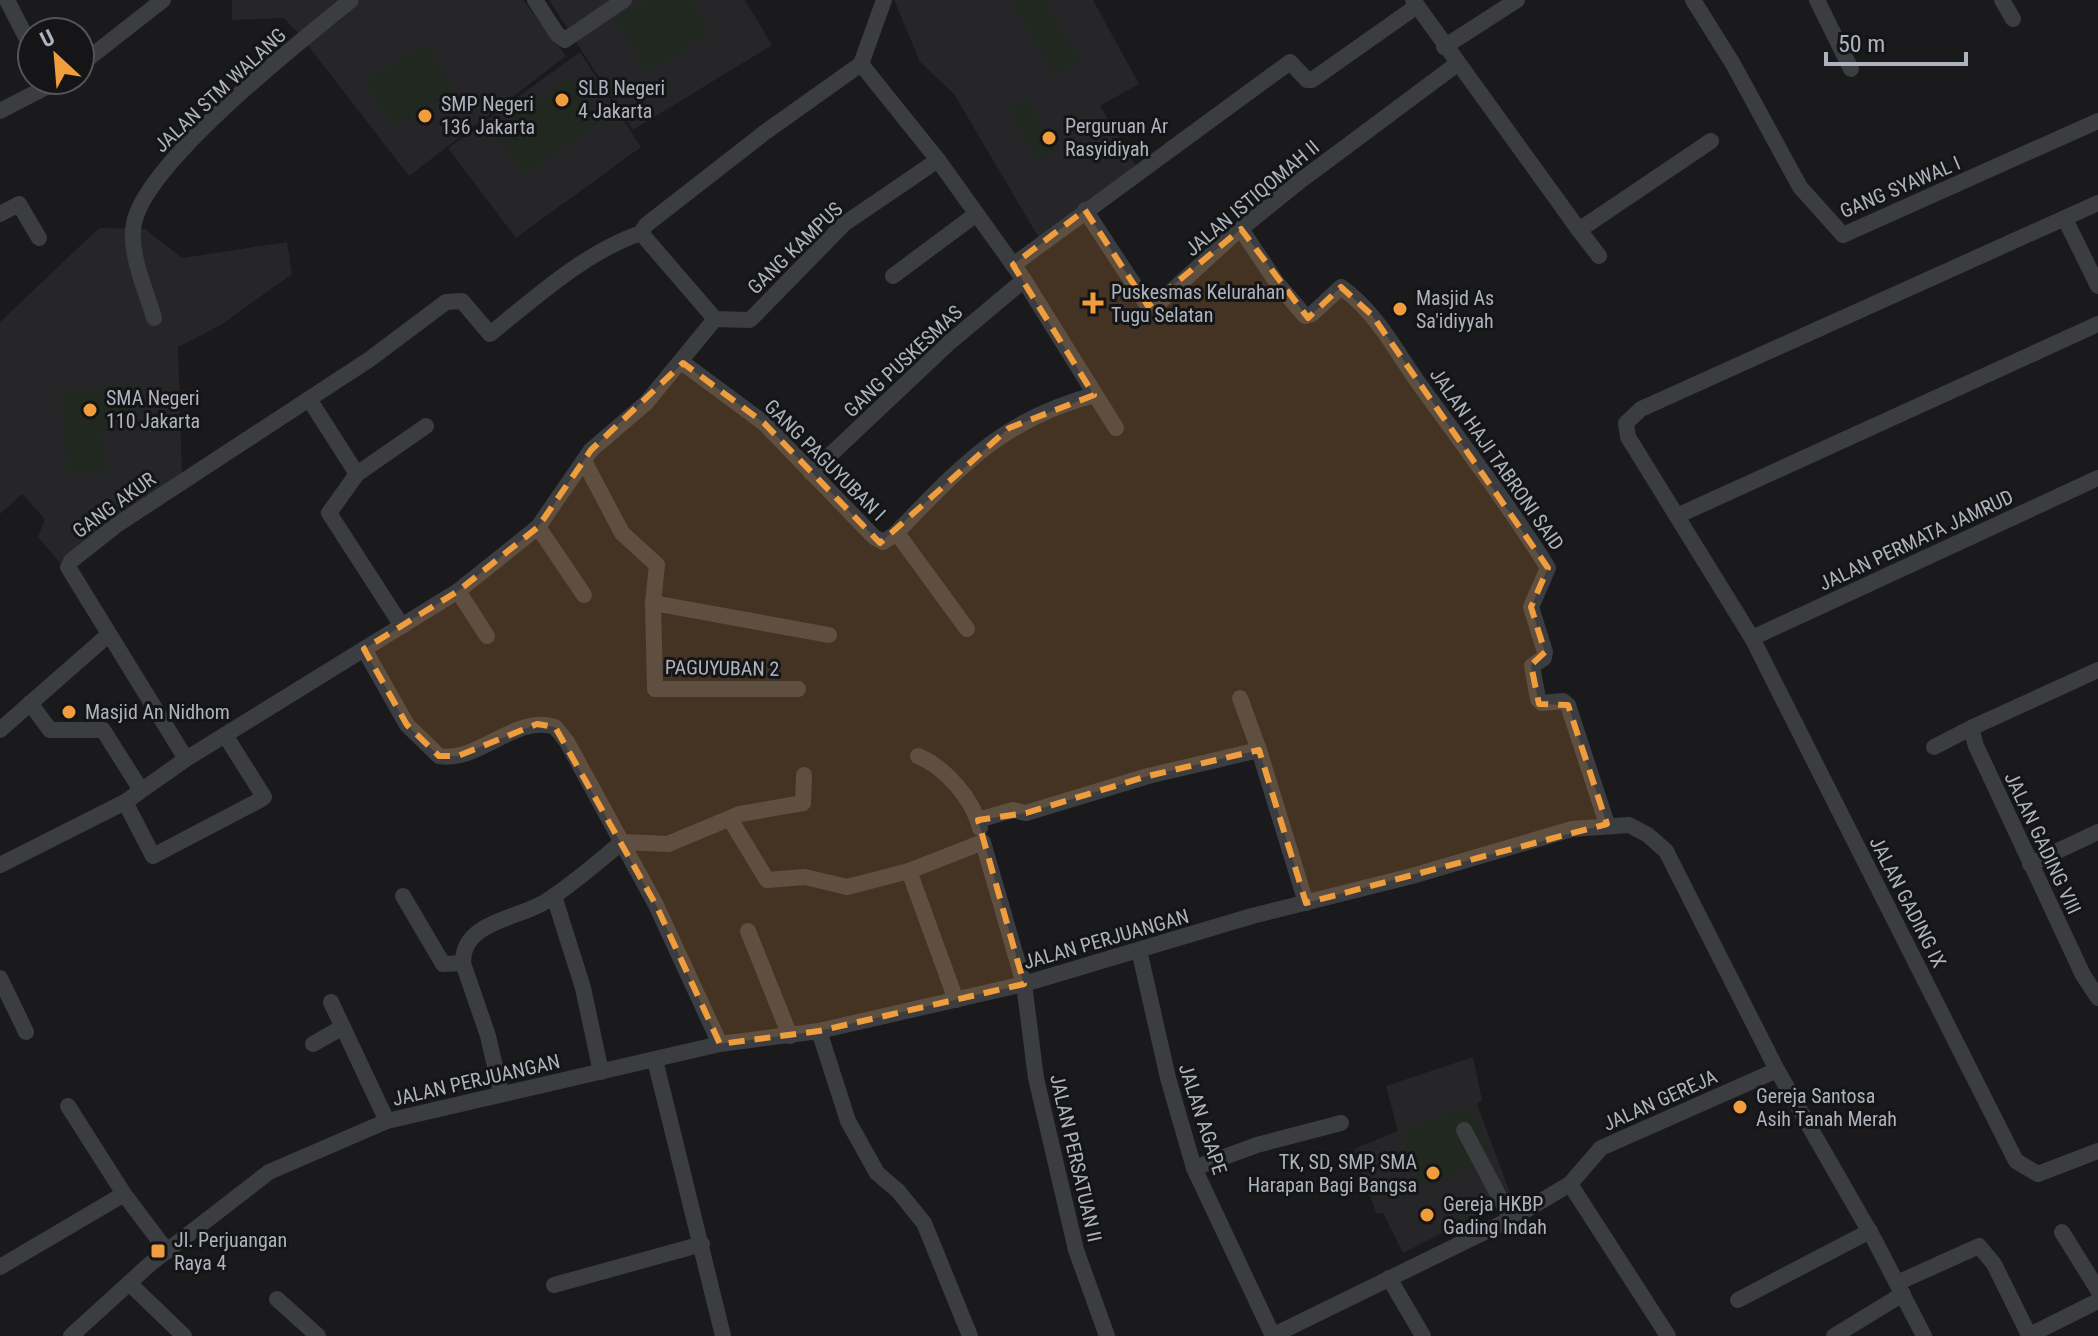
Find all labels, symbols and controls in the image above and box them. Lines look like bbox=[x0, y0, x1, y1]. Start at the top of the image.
north arrow bbox=[16, 16, 96, 96]
scale bar bbox=[1826, 16, 1966, 66]
street label: JALAN STM WALANG bbox=[149, 23, 291, 157]
text: U bbox=[36, 24, 59, 52]
text: 50 m bbox=[1838, 30, 1885, 58]
place label: SLB Negeri 4 Jakarta bbox=[578, 76, 665, 123]
marker: SLB Negeri 4 Jakarta bbox=[553, 91, 571, 109]
place label: SMP Negeri 136 Jakarta bbox=[441, 92, 535, 139]
marker: SMP Negeri 136 Jakarta bbox=[416, 107, 434, 125]
place label: Perguruan Ar Rasyidiyah bbox=[1065, 114, 1168, 161]
marker: Perguruan Ar Rasyidiyah bbox=[1040, 129, 1058, 147]
street label: JALAN ISTIQOMAH II bbox=[1180, 135, 1324, 261]
street label: GANG SYAWAL I bbox=[1836, 151, 1964, 223]
street label: GANG KAMPUS bbox=[743, 197, 847, 299]
place label: Puskesmas Kelurahan Tugu Selatan bbox=[1111, 280, 1285, 327]
place label: Masjid As Sa'idiyyah bbox=[1416, 286, 1494, 333]
marker: Puskesmas Kelurahan Tugu Selatan bbox=[1082, 292, 1104, 314]
street label: GANG PUSKESMAS bbox=[839, 300, 967, 422]
marker: Masjid As Sa'idiyyah bbox=[1391, 300, 1409, 318]
street label: JALAN HAJI TABRONI SAID bbox=[1425, 363, 1569, 555]
place label: SMA Negeri 110 Jakarta bbox=[106, 386, 200, 433]
street label: GANG PAGUYUBAN I bbox=[759, 394, 891, 526]
marker: SMA Negeri 110 Jakarta bbox=[81, 401, 99, 419]
street label: GANG AKUR bbox=[68, 467, 160, 543]
street label: JALAN PERMATA JAMRUD bbox=[1815, 484, 2017, 596]
street label: PAGUYUBAN 2 bbox=[665, 655, 779, 681]
place label: Masjid An Nidhom bbox=[85, 700, 230, 724]
marker: Masjid An Nidhom bbox=[60, 703, 78, 721]
street label: JALAN GADING VIII bbox=[2000, 768, 2086, 918]
street label: JALAN GADING IX bbox=[1865, 832, 1951, 972]
street label: JALAN PERJUANGAN bbox=[1020, 904, 1192, 974]
street label: JALAN PERJUANGAN bbox=[390, 1049, 562, 1111]
street label: JALAN AGAPE bbox=[1174, 1061, 1232, 1177]
street label: JALAN GEREJA bbox=[1599, 1064, 1721, 1136]
street label: JALAN PERSATUAN II bbox=[1045, 1072, 1107, 1244]
place label: Gereja Santosa Asih Tanah Merah bbox=[1756, 1084, 1897, 1131]
marker: Gereja Santosa Asih Tanah Merah bbox=[1731, 1098, 1749, 1116]
place label: TK, SD, SMP, SMA Harapan Bagi Bangsa bbox=[1248, 1150, 1417, 1197]
marker: TK, SD, SMP, SMA Harapan Bagi Bangsa bbox=[1424, 1164, 1442, 1182]
place label: Gereja HKBP Gading Indah bbox=[1443, 1192, 1547, 1239]
marker: Gereja HKBP Gading Indah bbox=[1418, 1206, 1436, 1224]
place label: Jl. Perjuangan Raya 4 bbox=[174, 1228, 287, 1275]
marker: Jl. Perjuangan Raya 4 bbox=[149, 1242, 167, 1260]

